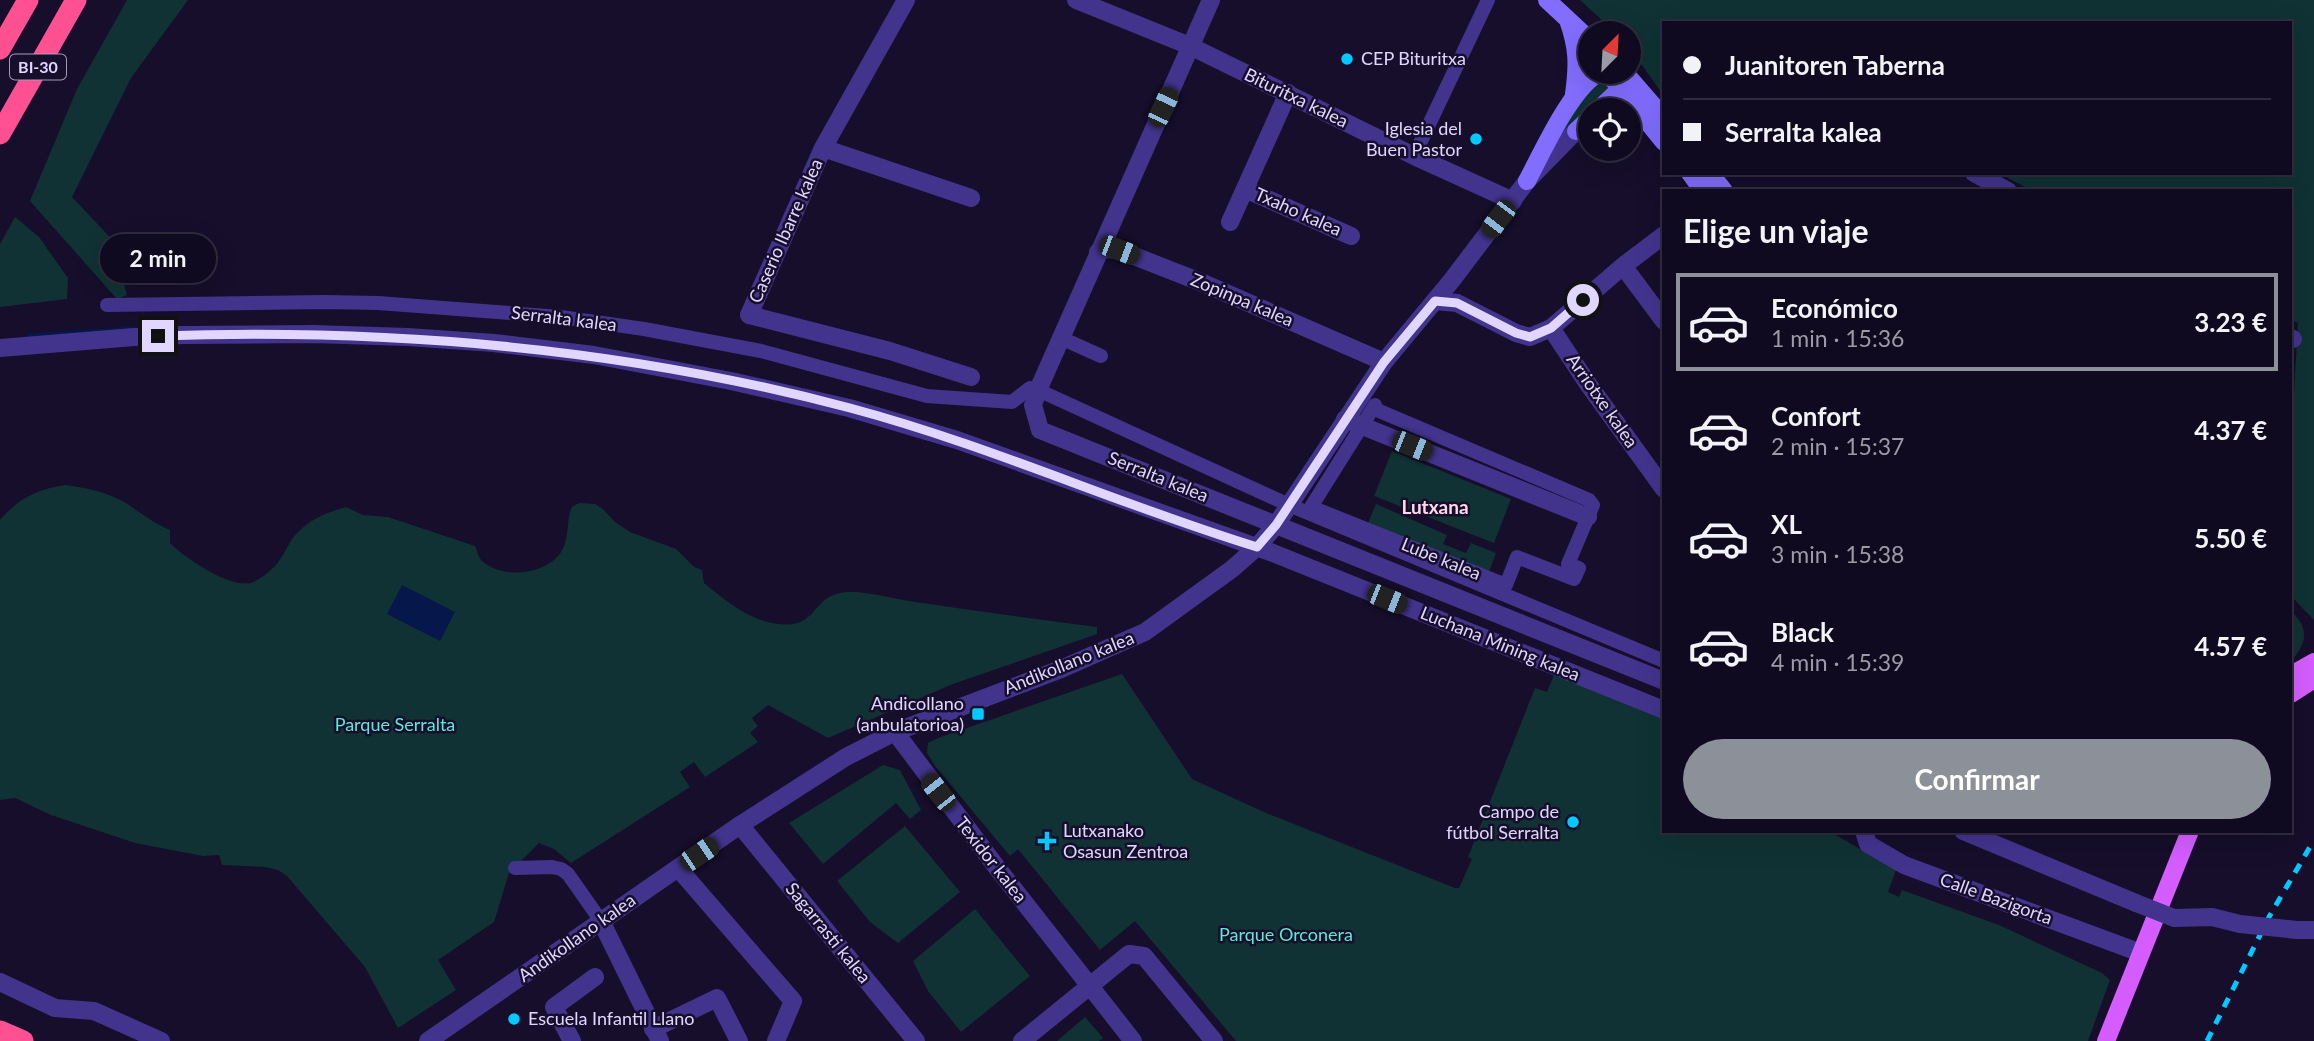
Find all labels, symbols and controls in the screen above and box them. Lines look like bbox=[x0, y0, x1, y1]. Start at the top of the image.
north arrow bbox=[1578, 21, 1642, 84]
map controls bbox=[1578, 21, 1641, 161]
place label: CEP Bituritxa bbox=[1361, 47, 1466, 69]
text: Juanitoren Taberna bbox=[1725, 49, 1945, 81]
marker: CEP Bituritxa bbox=[1339, 51, 1355, 67]
road number: BI-30 bbox=[10, 54, 66, 80]
street label: Bituritxa kalea bbox=[1241, 62, 1352, 132]
car bbox=[1145, 84, 1182, 130]
button: locate bbox=[1578, 98, 1641, 161]
text: Serralta kalea bbox=[1725, 116, 1882, 148]
place label: Iglesia del Buen Pastor bbox=[1366, 117, 1462, 160]
marker: Iglesia del Buen Pastor bbox=[1468, 131, 1484, 147]
street label: Caserio Ibarre kalea bbox=[743, 155, 827, 306]
street label: Txaho kalea bbox=[1252, 182, 1345, 240]
car bbox=[1477, 196, 1520, 242]
text: Elige un viaje bbox=[1683, 211, 1868, 250]
car bbox=[1096, 233, 1143, 267]
callout: 2 min bbox=[100, 234, 216, 284]
text: 2 min bbox=[129, 244, 187, 272]
street label: Zopinpa kalea bbox=[1188, 268, 1297, 331]
route start bbox=[1567, 284, 1599, 316]
icon: car bbox=[1687, 291, 1750, 354]
text: Económico bbox=[1771, 292, 1898, 324]
street label: Serralta kalea bbox=[510, 301, 618, 335]
text: 3.23 € bbox=[2194, 306, 2267, 338]
route end bbox=[142, 320, 174, 352]
text: 1 min · 15:36 bbox=[1771, 324, 1904, 352]
street label: Arriotxe kalea bbox=[1562, 349, 1643, 452]
icon: car bbox=[1687, 399, 1750, 462]
text: Confort bbox=[1771, 400, 1861, 432]
text: 4.37 € bbox=[2194, 414, 2267, 446]
car bbox=[1389, 428, 1436, 464]
text: 2 min · 15:37 bbox=[1771, 432, 1904, 460]
street label: Serralta kalea bbox=[1105, 446, 1212, 506]
district label: Lutxana bbox=[1401, 495, 1469, 518]
icon: car bbox=[1687, 507, 1750, 570]
text: XL bbox=[1771, 508, 1802, 540]
text: 5.50 € bbox=[2194, 522, 2267, 554]
street label: Lube kalea bbox=[1398, 532, 1484, 584]
text: 3 min · 15:38 bbox=[1771, 540, 1904, 568]
car bbox=[1364, 581, 1411, 617]
street label: Luchana Mining kalea bbox=[1417, 601, 1583, 685]
icon: car bbox=[1687, 615, 1750, 678]
text: Black bbox=[1771, 616, 1834, 648]
street label: Andikollano kalea bbox=[1000, 626, 1137, 698]
text: 4.57 € bbox=[2194, 630, 2267, 662]
text: 4 min · 15:39 bbox=[1771, 648, 1904, 676]
place label: Andicollano (anbulatorioa) bbox=[856, 692, 964, 735]
marker: Andicollano (anbulatorioa) bbox=[970, 706, 986, 722]
park label: Parque Serralta bbox=[335, 713, 455, 735]
button: Confirmar bbox=[1683, 739, 2271, 819]
car bbox=[917, 769, 960, 815]
place label: Campo de fútbol Serralta bbox=[1446, 800, 1559, 843]
street label: Texidor kalea bbox=[951, 812, 1032, 907]
marker: Campo de fútbol Serralta bbox=[1565, 814, 1581, 830]
place label: Lutxanako Osasun Zentroa bbox=[1063, 819, 1188, 862]
marker: Lutxanako Osasun Zentroa bbox=[1037, 831, 1057, 851]
car bbox=[676, 834, 723, 874]
street label: Calle Bazigorta bbox=[1937, 868, 2055, 929]
street label: Sagarrasti kalea bbox=[782, 878, 876, 987]
street label: Andikollano kalea bbox=[513, 888, 639, 986]
park label: Parque Orconera bbox=[1219, 923, 1353, 945]
place label: Escuela Infantil Llano bbox=[528, 1007, 695, 1029]
marker: Escuela Infantil Llano bbox=[506, 1011, 522, 1027]

